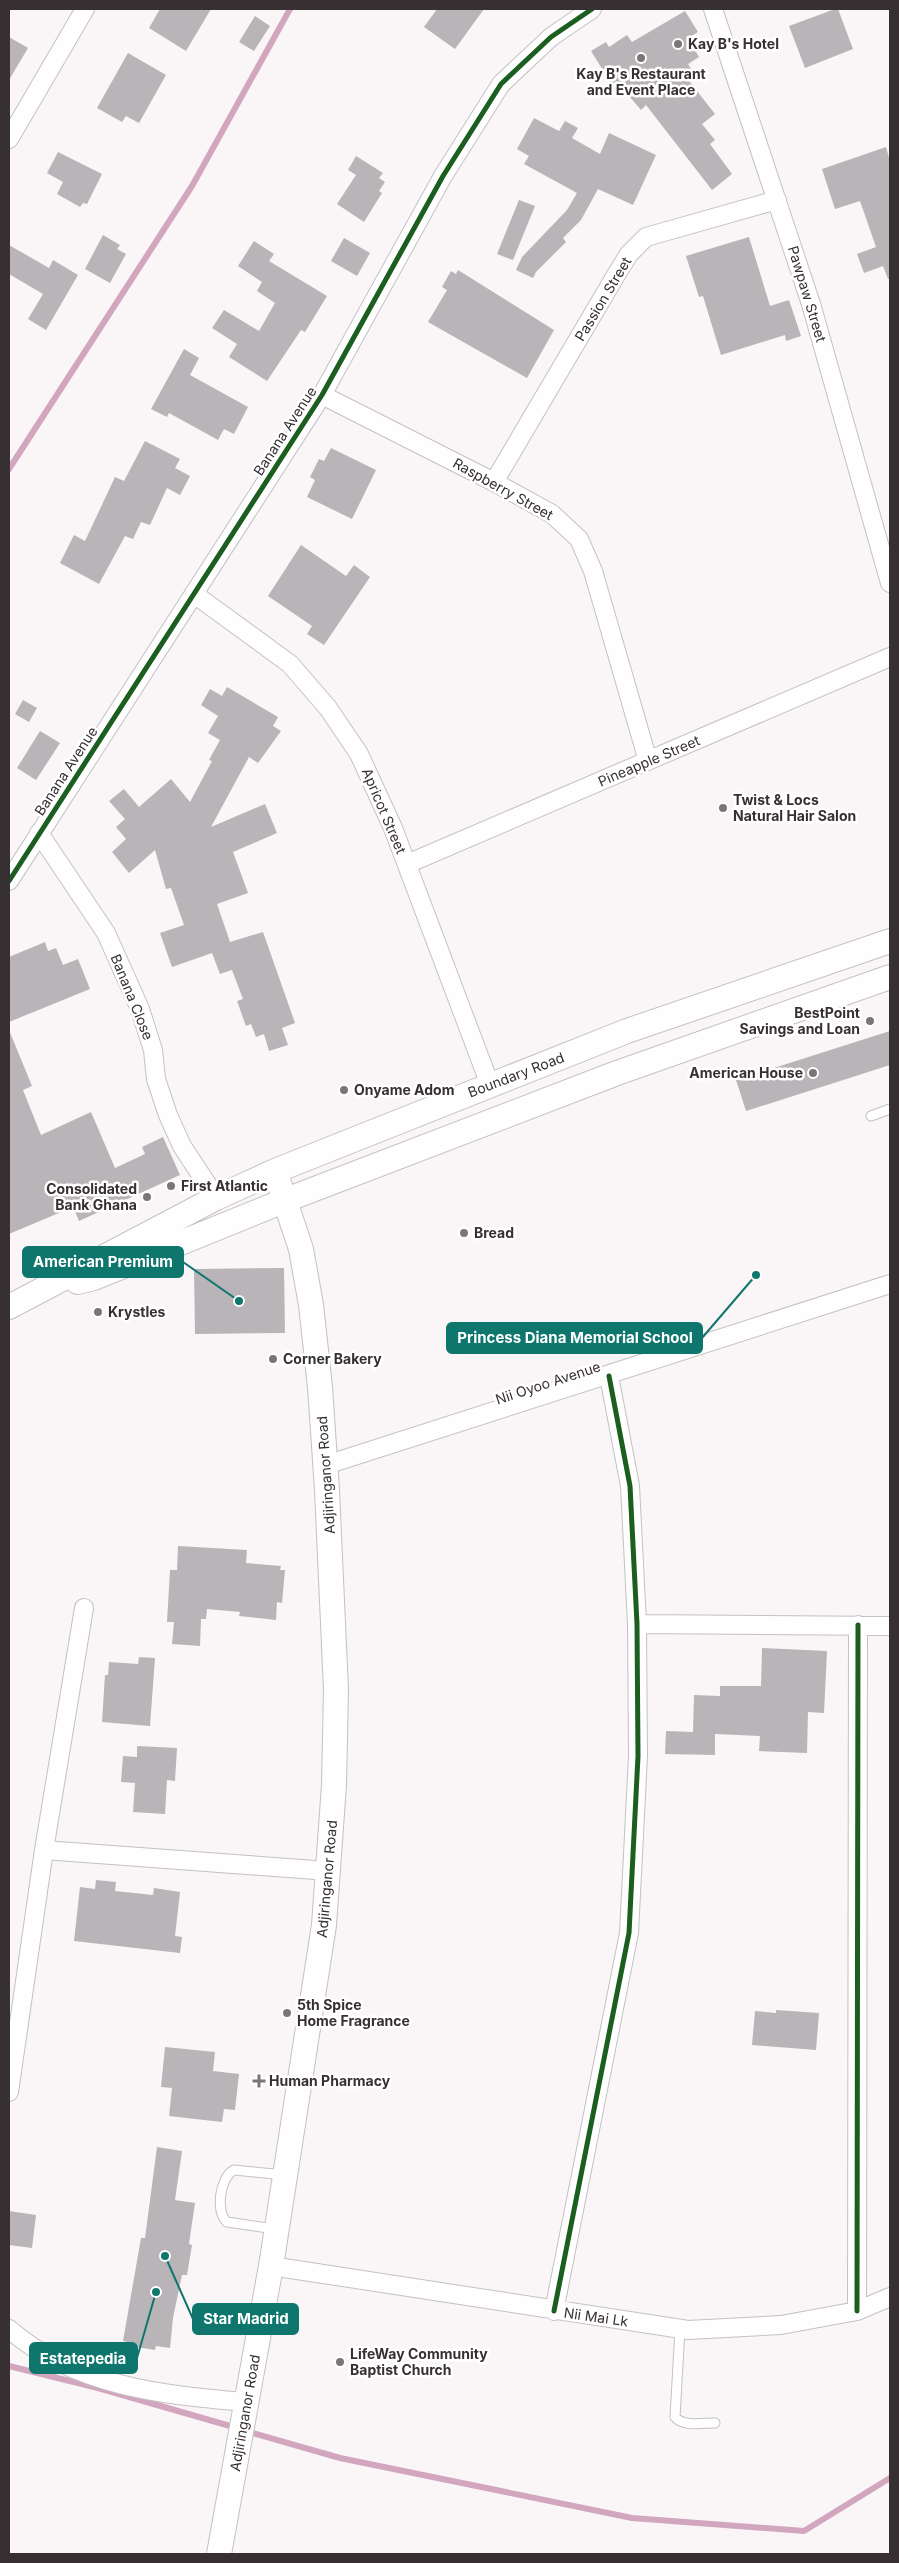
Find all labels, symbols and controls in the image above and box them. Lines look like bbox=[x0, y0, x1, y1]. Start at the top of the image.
place label: Kay B's Hotel bbox=[688, 35, 779, 52]
marker: Kay B's Hotel bbox=[672, 38, 684, 50]
marker: Kay B's Restaurant and Event Place bbox=[635, 52, 647, 64]
place label: Kay B's Restaurant and Event Place bbox=[576, 65, 706, 98]
street label: Pawpaw Street bbox=[785, 244, 830, 344]
street label: Passion Street bbox=[571, 253, 635, 344]
street label: Banana Avenue bbox=[250, 383, 320, 478]
street label: Raspberry Street bbox=[450, 454, 557, 523]
street label: Banana Avenue bbox=[31, 723, 101, 818]
street label: Pineapple Street bbox=[595, 731, 703, 790]
street label: Apricot Street bbox=[359, 765, 410, 857]
place label: Twist & Locs Natural Hair Salon bbox=[733, 791, 856, 824]
marker: Twist & Locs Natural Hair Salon bbox=[717, 802, 729, 814]
street label: Banana Close bbox=[108, 952, 157, 1042]
place label: BestPoint Savings and Loan bbox=[740, 1004, 860, 1037]
marker: BestPoint Savings and Loan bbox=[864, 1015, 876, 1027]
street label: Boundary Road bbox=[465, 1048, 566, 1101]
place label: American House bbox=[689, 1064, 803, 1081]
marker: American House bbox=[807, 1067, 819, 1079]
place label: Onyame Adom bbox=[354, 1081, 454, 1098]
marker: Onyame Adom bbox=[338, 1084, 350, 1096]
place label: First Atlantic bbox=[181, 1177, 268, 1194]
place label: Consolidated Bank Ghana bbox=[46, 1180, 137, 1213]
marker: First Atlantic bbox=[165, 1180, 177, 1192]
marker: Consolidated Bank Ghana bbox=[141, 1191, 153, 1203]
place label: Bread bbox=[474, 1224, 514, 1241]
marker: Bread bbox=[458, 1227, 470, 1239]
callout: American Premium bbox=[23, 1247, 183, 1277]
text: American Premium bbox=[33, 1252, 173, 1271]
place label: Krystles bbox=[108, 1303, 166, 1320]
marker: Krystles bbox=[92, 1306, 104, 1318]
callout: Princess Diana Memorial School bbox=[447, 1323, 702, 1353]
text: Princess Diana Memorial School bbox=[457, 1328, 693, 1347]
place label: Corner Bakery bbox=[283, 1350, 382, 1367]
marker: Corner Bakery bbox=[267, 1353, 279, 1365]
street label: Nii Oyoo Avenue bbox=[493, 1358, 603, 1408]
street label: Adjiringanor Road bbox=[313, 1415, 338, 1535]
street label: Adjiringanor Road bbox=[313, 1819, 340, 1939]
place label: 5th Spice Home Fragrance bbox=[297, 1996, 410, 2029]
marker: 5th Spice Home Fragrance bbox=[281, 2007, 293, 2019]
place label: Human Pharmacy bbox=[269, 2072, 391, 2089]
marker: Human Pharmacy bbox=[253, 2075, 265, 2087]
callout: Star Madrid bbox=[193, 2304, 298, 2334]
street label: Nii Mai Lk bbox=[563, 2304, 630, 2329]
text: Star Madrid bbox=[203, 2309, 289, 2328]
callout: Estatepedia bbox=[30, 2343, 137, 2373]
place label: LifeWay Community Baptist Church bbox=[350, 2345, 488, 2378]
text: Estatepedia bbox=[40, 2349, 126, 2368]
street label: Adjiringanor Road bbox=[226, 2353, 263, 2473]
marker: LifeWay Community Baptist Church bbox=[334, 2356, 346, 2368]

